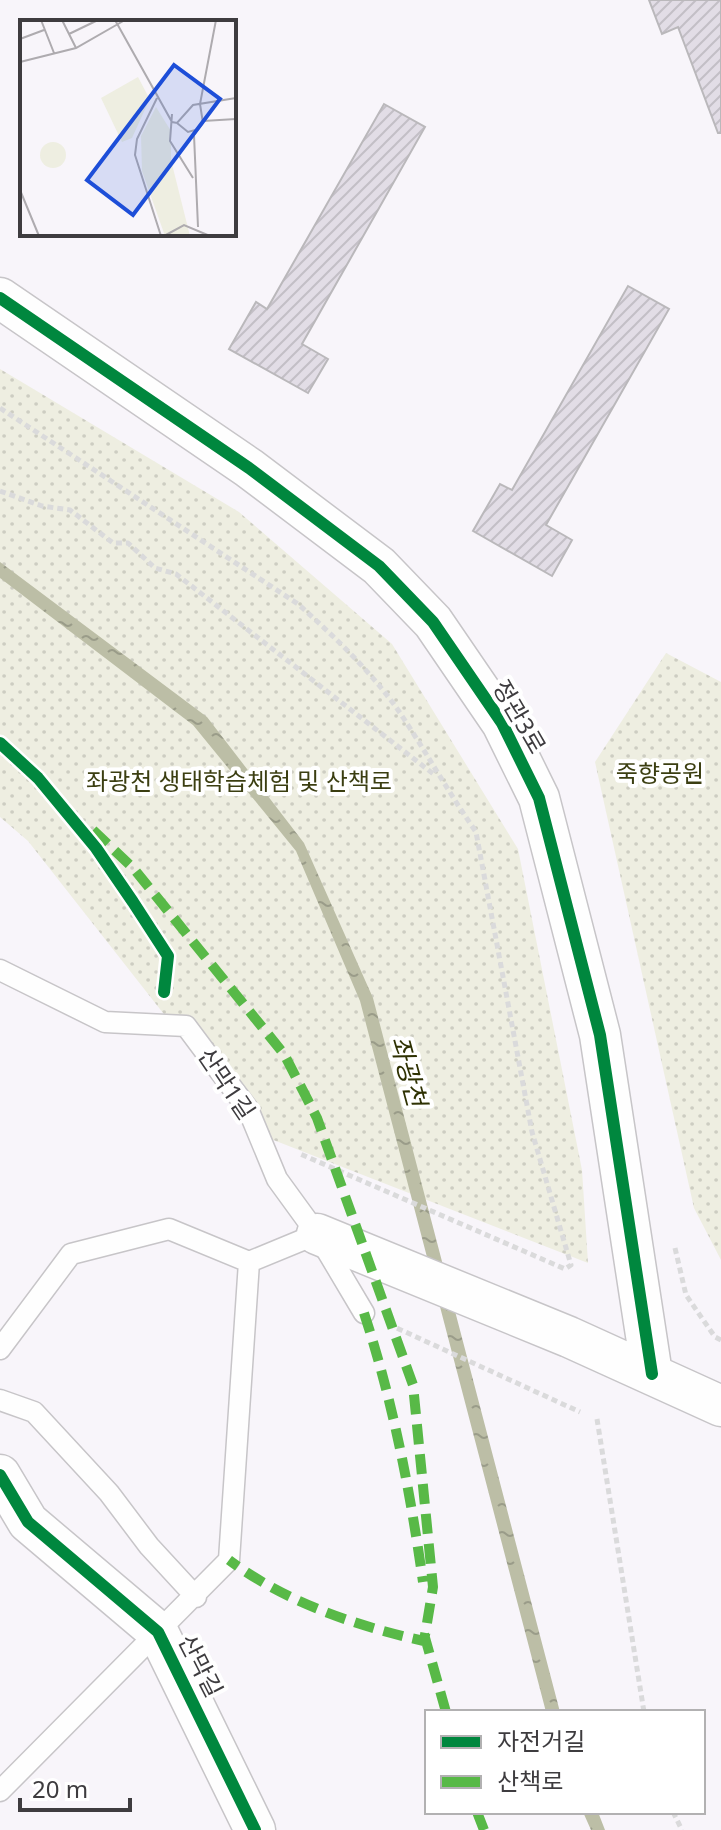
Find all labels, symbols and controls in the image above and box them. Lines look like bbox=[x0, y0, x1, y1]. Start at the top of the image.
inset map bbox=[20, 20, 236, 236]
street label: 정관3로 bbox=[486, 673, 555, 759]
park label: 죽향공원 bbox=[616, 756, 704, 789]
park label: 좌광천 생태학습체험 및 산책로 bbox=[86, 764, 392, 797]
water label: 좌광천 bbox=[382, 1031, 436, 1113]
street label: 산막1길 bbox=[191, 1041, 263, 1126]
street label: 산막길 bbox=[172, 1628, 231, 1702]
legend bbox=[425, 1710, 705, 1814]
text: 자전거길 bbox=[497, 1724, 585, 1757]
scale bar bbox=[20, 1762, 130, 1812]
text: 산책로 bbox=[497, 1764, 563, 1797]
text: 20 m bbox=[32, 1772, 88, 1805]

